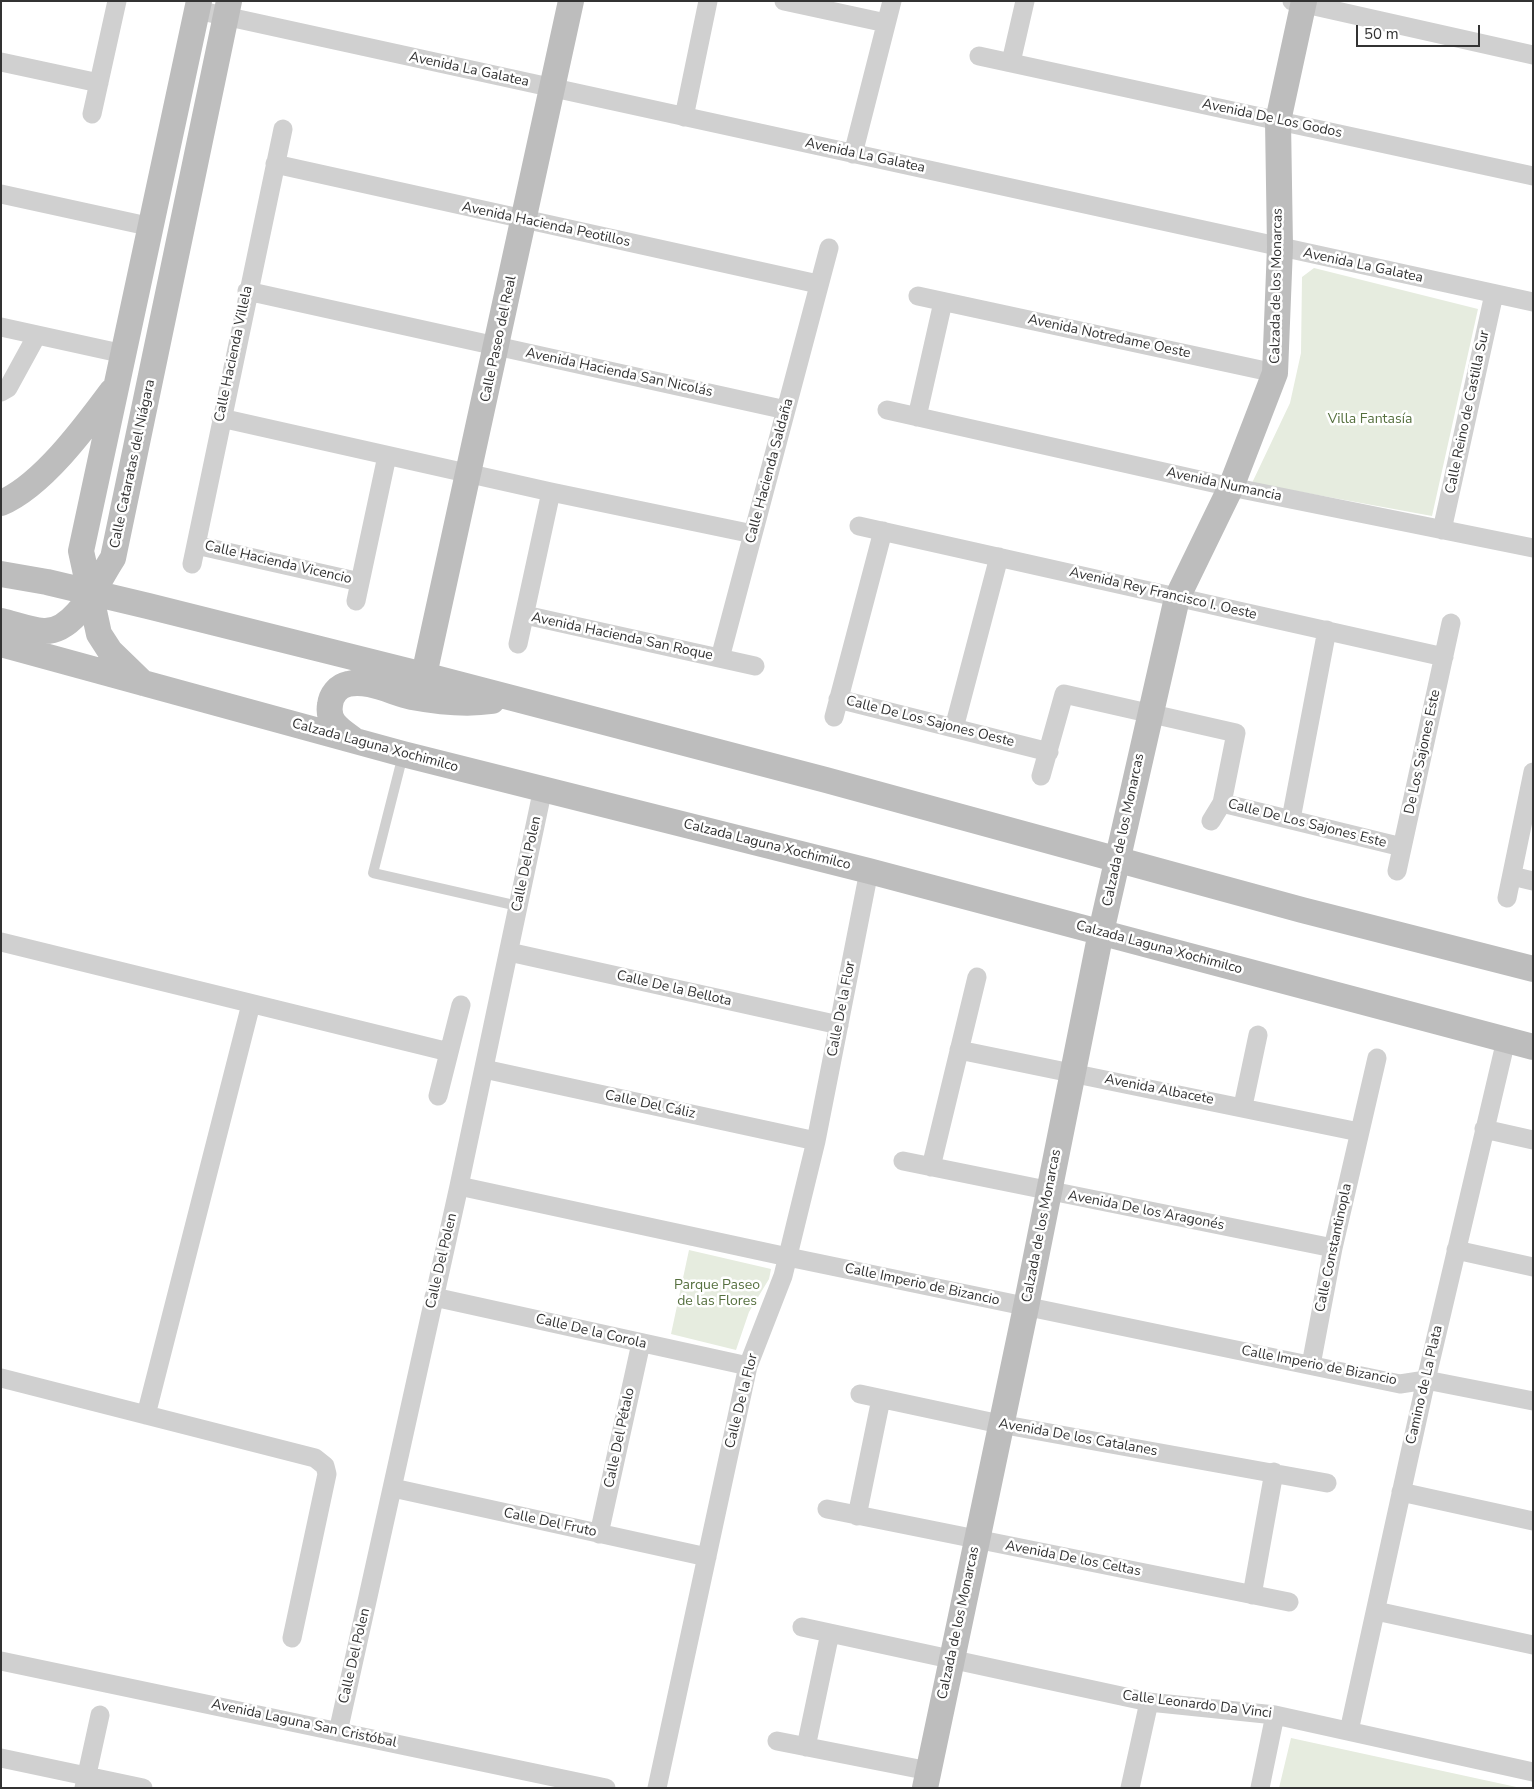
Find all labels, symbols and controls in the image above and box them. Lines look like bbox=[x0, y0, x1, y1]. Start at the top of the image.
scale bar bbox=[1359, 15, 1483, 47]
text: 50 m bbox=[1364, 24, 1399, 44]
street label: Avenida La Galatea bbox=[407, 49, 531, 91]
street label: Avenida De Los Godos bbox=[1201, 96, 1343, 142]
street label: Avenida La Galatea bbox=[803, 135, 927, 177]
street label: Avenida Hacienda Peotillos bbox=[460, 199, 632, 251]
street label: Calzada de los Monarcas bbox=[1267, 208, 1287, 364]
street label: Avenida La Galatea bbox=[1301, 245, 1425, 287]
street label: Calle Paseo del Real bbox=[477, 274, 521, 404]
street label: Calle Hacienda Villela bbox=[211, 285, 257, 423]
street label: Avenida Notredame Oeste bbox=[1026, 312, 1192, 362]
street label: Calle Reino de Castilla Sur bbox=[1442, 329, 1494, 495]
street label: Avenida Hacienda San Nicolás bbox=[524, 345, 714, 401]
street label: Calle Cataratas del Niágara bbox=[107, 378, 159, 550]
street label: Calle Hacienda Saldaña bbox=[743, 397, 797, 545]
park label: Villa Fantasía bbox=[1328, 412, 1412, 428]
street label: Avenida Numancia bbox=[1165, 465, 1283, 505]
street label: Calle Hacienda Vicencio bbox=[203, 538, 353, 588]
street label: Avenida Rey Francisco I. Oeste bbox=[1068, 564, 1258, 624]
street label: Avenida Hacienda San Roque bbox=[530, 610, 714, 664]
street label: De Los Sajones Este bbox=[1402, 688, 1444, 816]
street label: Calle De Los Sajones Oeste bbox=[844, 693, 1016, 751]
street label: Calzada Laguna Xochimilco bbox=[290, 716, 460, 776]
street label: Calzada de los Monarcas bbox=[1100, 752, 1148, 908]
street label: Calle De Los Sajones Este bbox=[1226, 796, 1388, 852]
street label: Calle Del Polen bbox=[509, 815, 545, 913]
street label: Calzada Laguna Xochimilco bbox=[682, 816, 852, 874]
street label: Calzada Laguna Xochimilco bbox=[1074, 918, 1244, 978]
street label: Calle De la Flor bbox=[824, 960, 860, 1058]
street label: Calle De la Bellota bbox=[615, 968, 733, 1010]
street label: Avenida Albacete bbox=[1103, 1071, 1215, 1109]
street label: Calle Del Cáliz bbox=[603, 1087, 697, 1123]
street label: Calzada de los Monarcas bbox=[1019, 1148, 1065, 1304]
street label: Calle Constantinopla bbox=[1312, 1182, 1356, 1314]
street label: Avenida De los Aragonés bbox=[1066, 1188, 1226, 1234]
street label: Calle Del Polen bbox=[423, 1212, 461, 1310]
street label: Calle Imperio de Bizancio bbox=[843, 1260, 1001, 1310]
park label: Parque Paseo de las Flores bbox=[674, 1278, 760, 1310]
street label: Calle De la Corola bbox=[534, 1311, 648, 1353]
street label: Camino de La Plata bbox=[1403, 1324, 1447, 1446]
street label: Calle Imperio de Bizancio bbox=[1240, 1343, 1398, 1389]
street label: Calle De la Flor bbox=[722, 1352, 762, 1450]
street label: Calle Del Pétalo bbox=[601, 1387, 639, 1489]
street label: Avenida De los Catalanes bbox=[997, 1416, 1159, 1460]
street label: Calle Del Fruto bbox=[502, 1505, 598, 1541]
street label: Avenida De los Celtas bbox=[1004, 1538, 1142, 1580]
street label: Calzada de los Monarcas bbox=[935, 1545, 983, 1701]
street label: Calle Del Polen bbox=[336, 1607, 374, 1705]
street label: Calle Leonardo Da Vinci bbox=[1121, 1687, 1273, 1723]
street label: Avenida Laguna San Cristóbal bbox=[210, 1696, 398, 1752]

